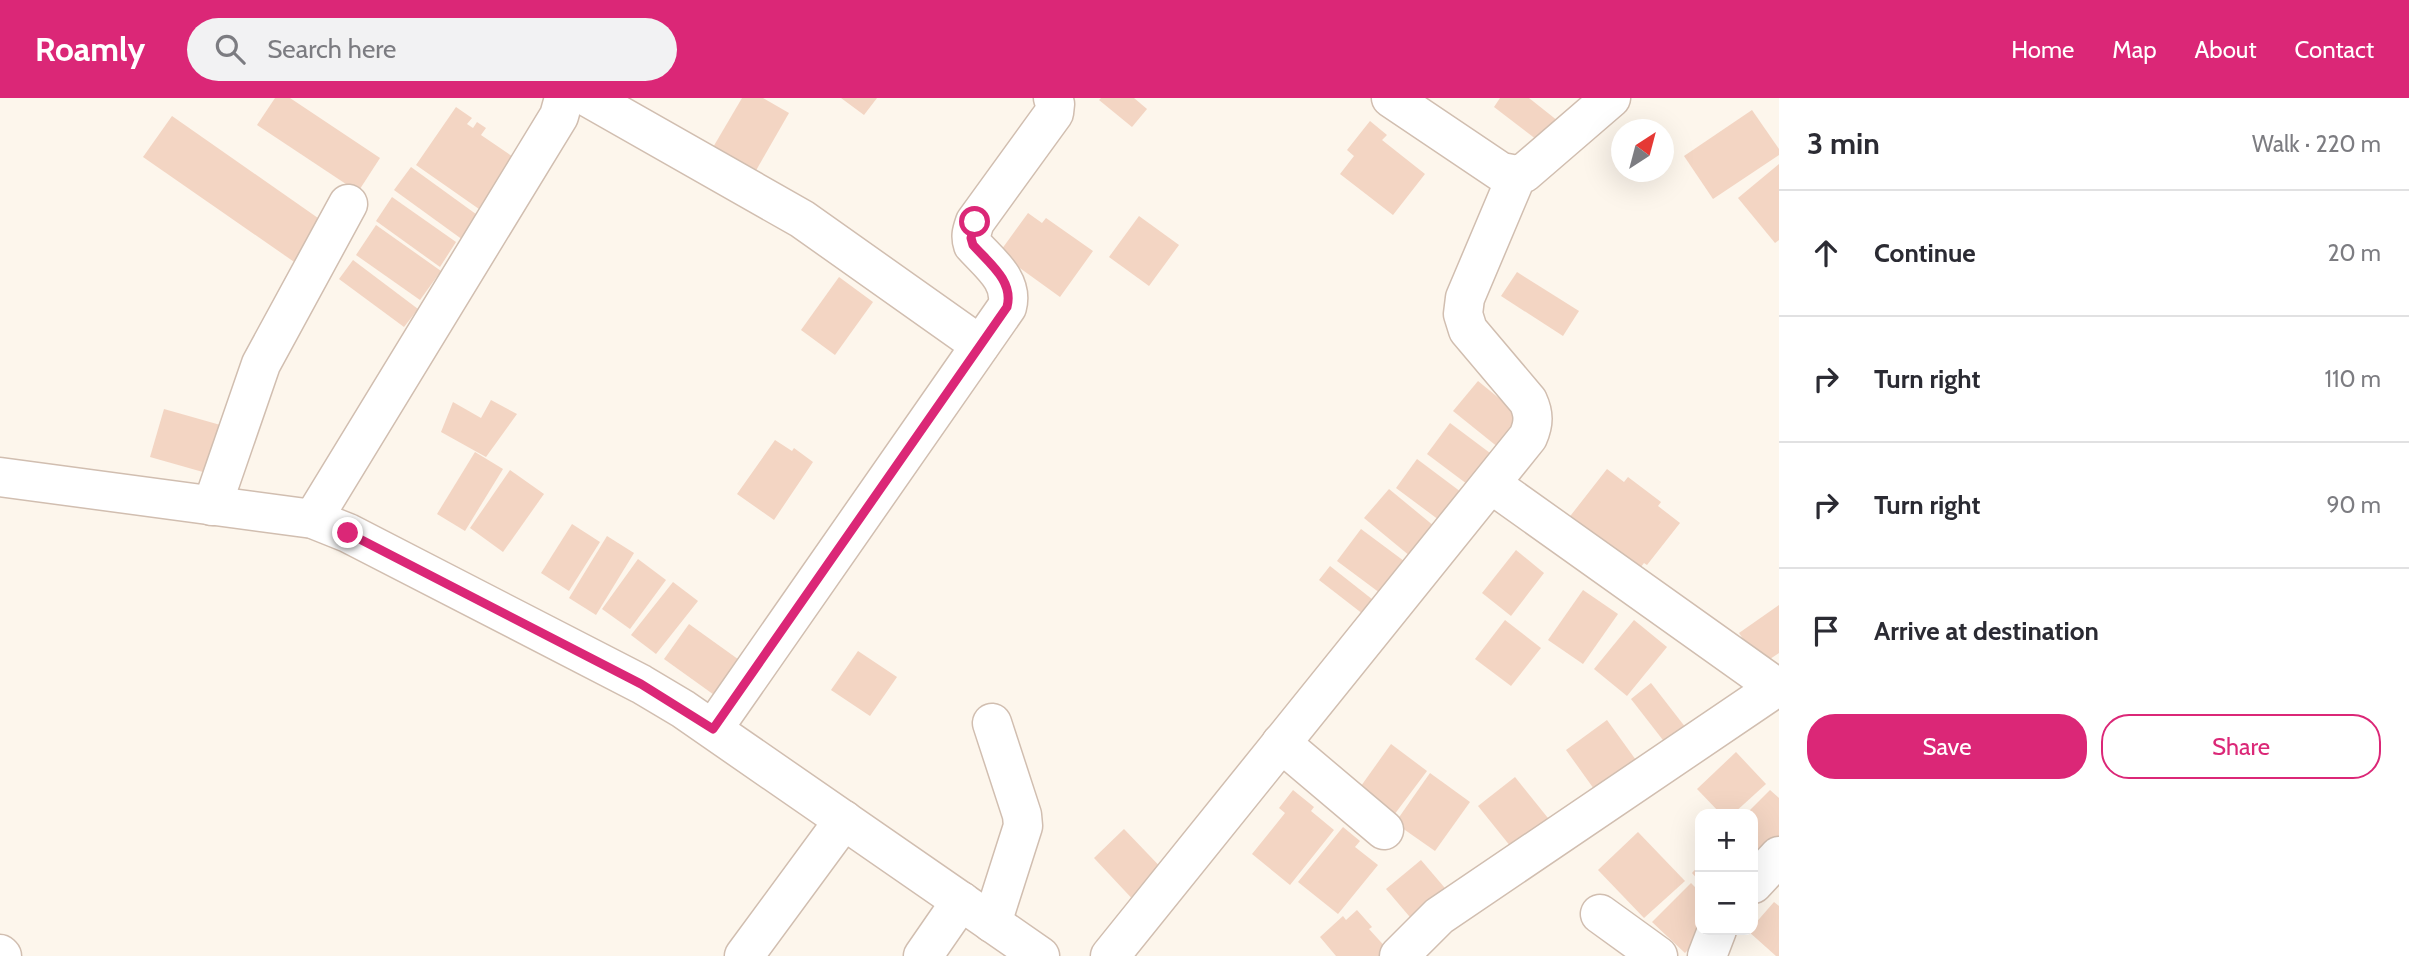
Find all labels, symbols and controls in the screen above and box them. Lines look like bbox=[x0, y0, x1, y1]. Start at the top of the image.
search box bbox=[187, 18, 677, 81]
text: Roamly bbox=[35, 29, 145, 69]
icon: search bbox=[211, 30, 249, 68]
text: Search here bbox=[267, 33, 396, 65]
text: Home bbox=[2011, 35, 2074, 64]
text: Map bbox=[2112, 35, 2157, 64]
text: About bbox=[2195, 35, 2257, 64]
text: Contact bbox=[2295, 35, 2374, 64]
north arrow bbox=[1611, 119, 1674, 182]
text: 3 min bbox=[1807, 125, 1880, 162]
text: Walk · 220 m bbox=[2252, 130, 2381, 158]
route start bbox=[959, 206, 990, 237]
icon: ahead bbox=[1807, 234, 1845, 272]
text: Continue bbox=[1874, 237, 1976, 269]
text: 20 m bbox=[2328, 239, 2381, 267]
icon: right bbox=[1807, 360, 1845, 398]
text: Turn right bbox=[1874, 363, 1980, 395]
text: 110 m bbox=[2325, 365, 2381, 393]
icon: right bbox=[1807, 486, 1845, 524]
text: Turn right bbox=[1874, 489, 1980, 521]
text: 90 m bbox=[2327, 491, 2381, 519]
route end bbox=[332, 517, 363, 548]
icon: arrive bbox=[1807, 612, 1845, 650]
text: Arrive at destination bbox=[1874, 615, 2099, 647]
button: Save bbox=[1807, 714, 2087, 779]
button: Share bbox=[2101, 714, 2381, 779]
map controls bbox=[1695, 809, 1758, 935]
button: + bbox=[1695, 809, 1758, 872]
button: − bbox=[1695, 872, 1758, 935]

